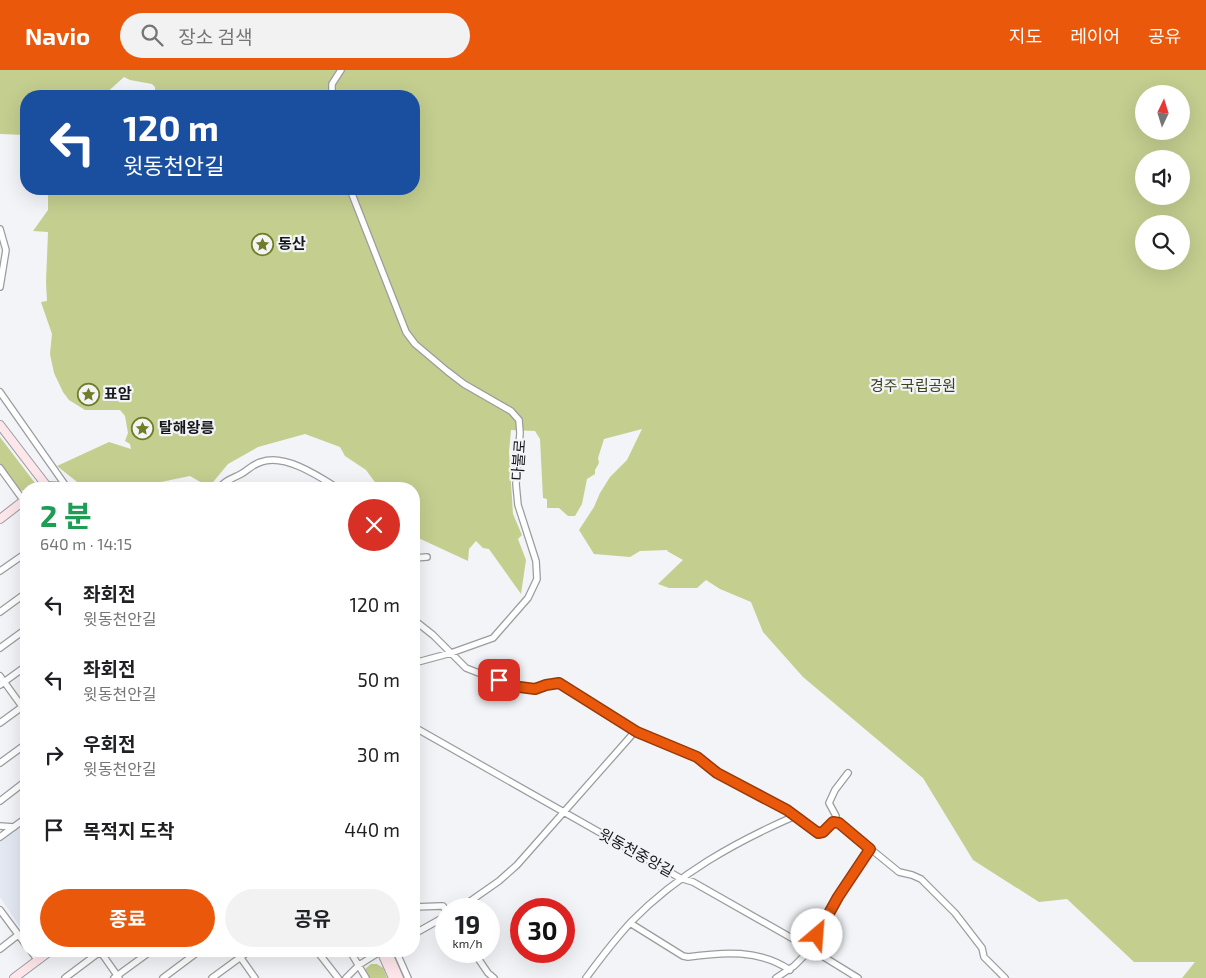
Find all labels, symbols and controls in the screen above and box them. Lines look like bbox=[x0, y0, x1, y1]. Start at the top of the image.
search box bbox=[120, 13, 470, 58]
text: Navio bbox=[25, 21, 90, 50]
icon: search bbox=[138, 21, 166, 49]
text: 장소 검색 bbox=[178, 25, 252, 48]
text: 지도 bbox=[1009, 25, 1042, 47]
text: 레이어 bbox=[1070, 25, 1120, 47]
text: 공유 bbox=[1148, 25, 1181, 47]
north arrow bbox=[1135, 85, 1190, 140]
map controls bbox=[1135, 85, 1190, 270]
text: 120 m bbox=[123, 106, 219, 148]
icon: left bbox=[40, 110, 105, 175]
button: sound bbox=[1135, 150, 1190, 205]
text: 윗동천안길 bbox=[123, 152, 224, 178]
button: search bbox=[1135, 215, 1190, 270]
place icon: 동산 bbox=[250, 232, 274, 256]
place label: 동산 bbox=[278, 234, 306, 252]
park label: 경주 국립공원 bbox=[870, 376, 956, 394]
place icon: 표암 bbox=[76, 382, 100, 406]
place label: 표암 bbox=[104, 384, 132, 402]
place icon: 탈해왕릉 bbox=[131, 416, 155, 440]
place label: 탈해왕릉 bbox=[159, 418, 214, 436]
street label: 다불로 bbox=[508, 439, 528, 481]
text: 2 분 bbox=[40, 497, 92, 533]
button: close bbox=[348, 499, 400, 551]
text: 640 m · 14:15 bbox=[40, 534, 132, 553]
text: 좌회전 bbox=[83, 582, 135, 605]
icon: left bbox=[40, 591, 68, 619]
text: 120 m bbox=[349, 593, 400, 616]
text: 윗동천안길 bbox=[83, 609, 157, 628]
text: 좌회전 bbox=[83, 657, 135, 680]
pin bbox=[478, 659, 520, 701]
icon: left bbox=[40, 666, 68, 694]
icon: arrive bbox=[485, 666, 513, 694]
text: 50 m bbox=[357, 668, 400, 691]
text: 윗동천안길 bbox=[83, 684, 157, 703]
text: 우회전 bbox=[83, 732, 135, 755]
icon: right bbox=[40, 741, 68, 769]
text: 30 m bbox=[357, 743, 400, 766]
text: 윗동천안길 bbox=[83, 759, 157, 778]
icon: arrive bbox=[40, 816, 68, 844]
text: 440 m bbox=[344, 818, 400, 841]
text: 목적지 도착 bbox=[83, 819, 175, 842]
street label: 윗동천중앙길 bbox=[596, 824, 677, 880]
button: 종료 bbox=[40, 889, 215, 947]
button: 공유 bbox=[225, 889, 400, 947]
speed limit sign: 30 bbox=[510, 898, 575, 963]
position arrow bbox=[790, 908, 842, 960]
text: 19 bbox=[455, 909, 480, 939]
text: km/h bbox=[453, 936, 482, 950]

